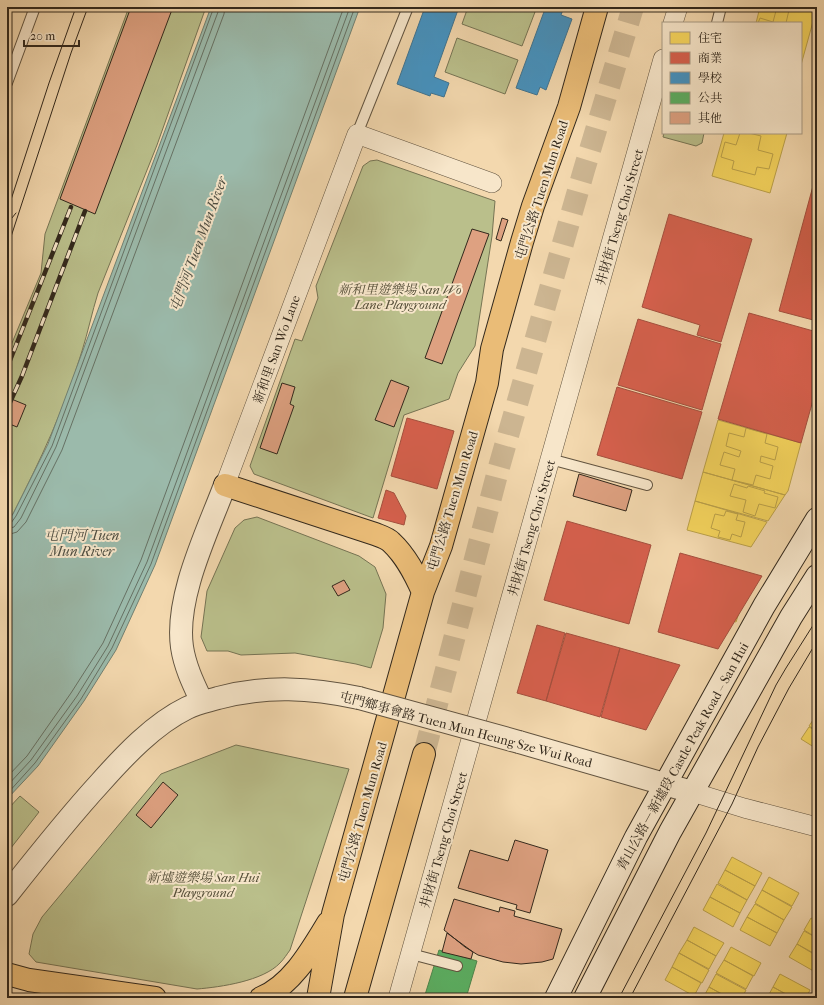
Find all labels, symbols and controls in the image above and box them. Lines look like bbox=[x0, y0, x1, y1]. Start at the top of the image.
scale bar bbox=[24, 22, 79, 48]
legend bbox=[662, 22, 802, 134]
text: 20 m bbox=[30, 29, 55, 43]
text: 住宅 bbox=[698, 31, 722, 45]
text: 商業 bbox=[698, 51, 722, 65]
text: 學校 bbox=[698, 71, 722, 85]
text: 公共 bbox=[698, 91, 722, 105]
text: 其他 bbox=[698, 111, 722, 125]
street label: 屯門公路 Tuen Mun Road bbox=[512, 118, 571, 262]
street label: 井財街 Tseng Choi Street bbox=[593, 147, 646, 287]
water label: 屯門河 Tuen Mun River bbox=[166, 173, 231, 314]
park label: 新和里遊樂場 San Wo Lane Playground bbox=[338, 282, 462, 312]
street label: 新和里 San Wo Lane bbox=[250, 293, 303, 405]
street label: 屯門公路 Tuen Mun Road bbox=[424, 428, 481, 573]
street label: 井財街 Tseng Choi Street bbox=[505, 458, 558, 598]
water label: 屯門河 Tuen Mun River bbox=[45, 527, 120, 560]
street label: 青山公路－新墟段 Castle Peak Road – San Hui bbox=[613, 640, 752, 873]
street label: 屯門鄉事會路 Tuen Mun Heung Sze Wui Road bbox=[338, 688, 595, 771]
street label: 屯門公路 Tuen Mun Road bbox=[335, 739, 390, 884]
street label: 井財街 Tseng Choi Street bbox=[417, 770, 470, 910]
park label: 新墟遊樂場 San Hui Playground bbox=[147, 870, 260, 900]

